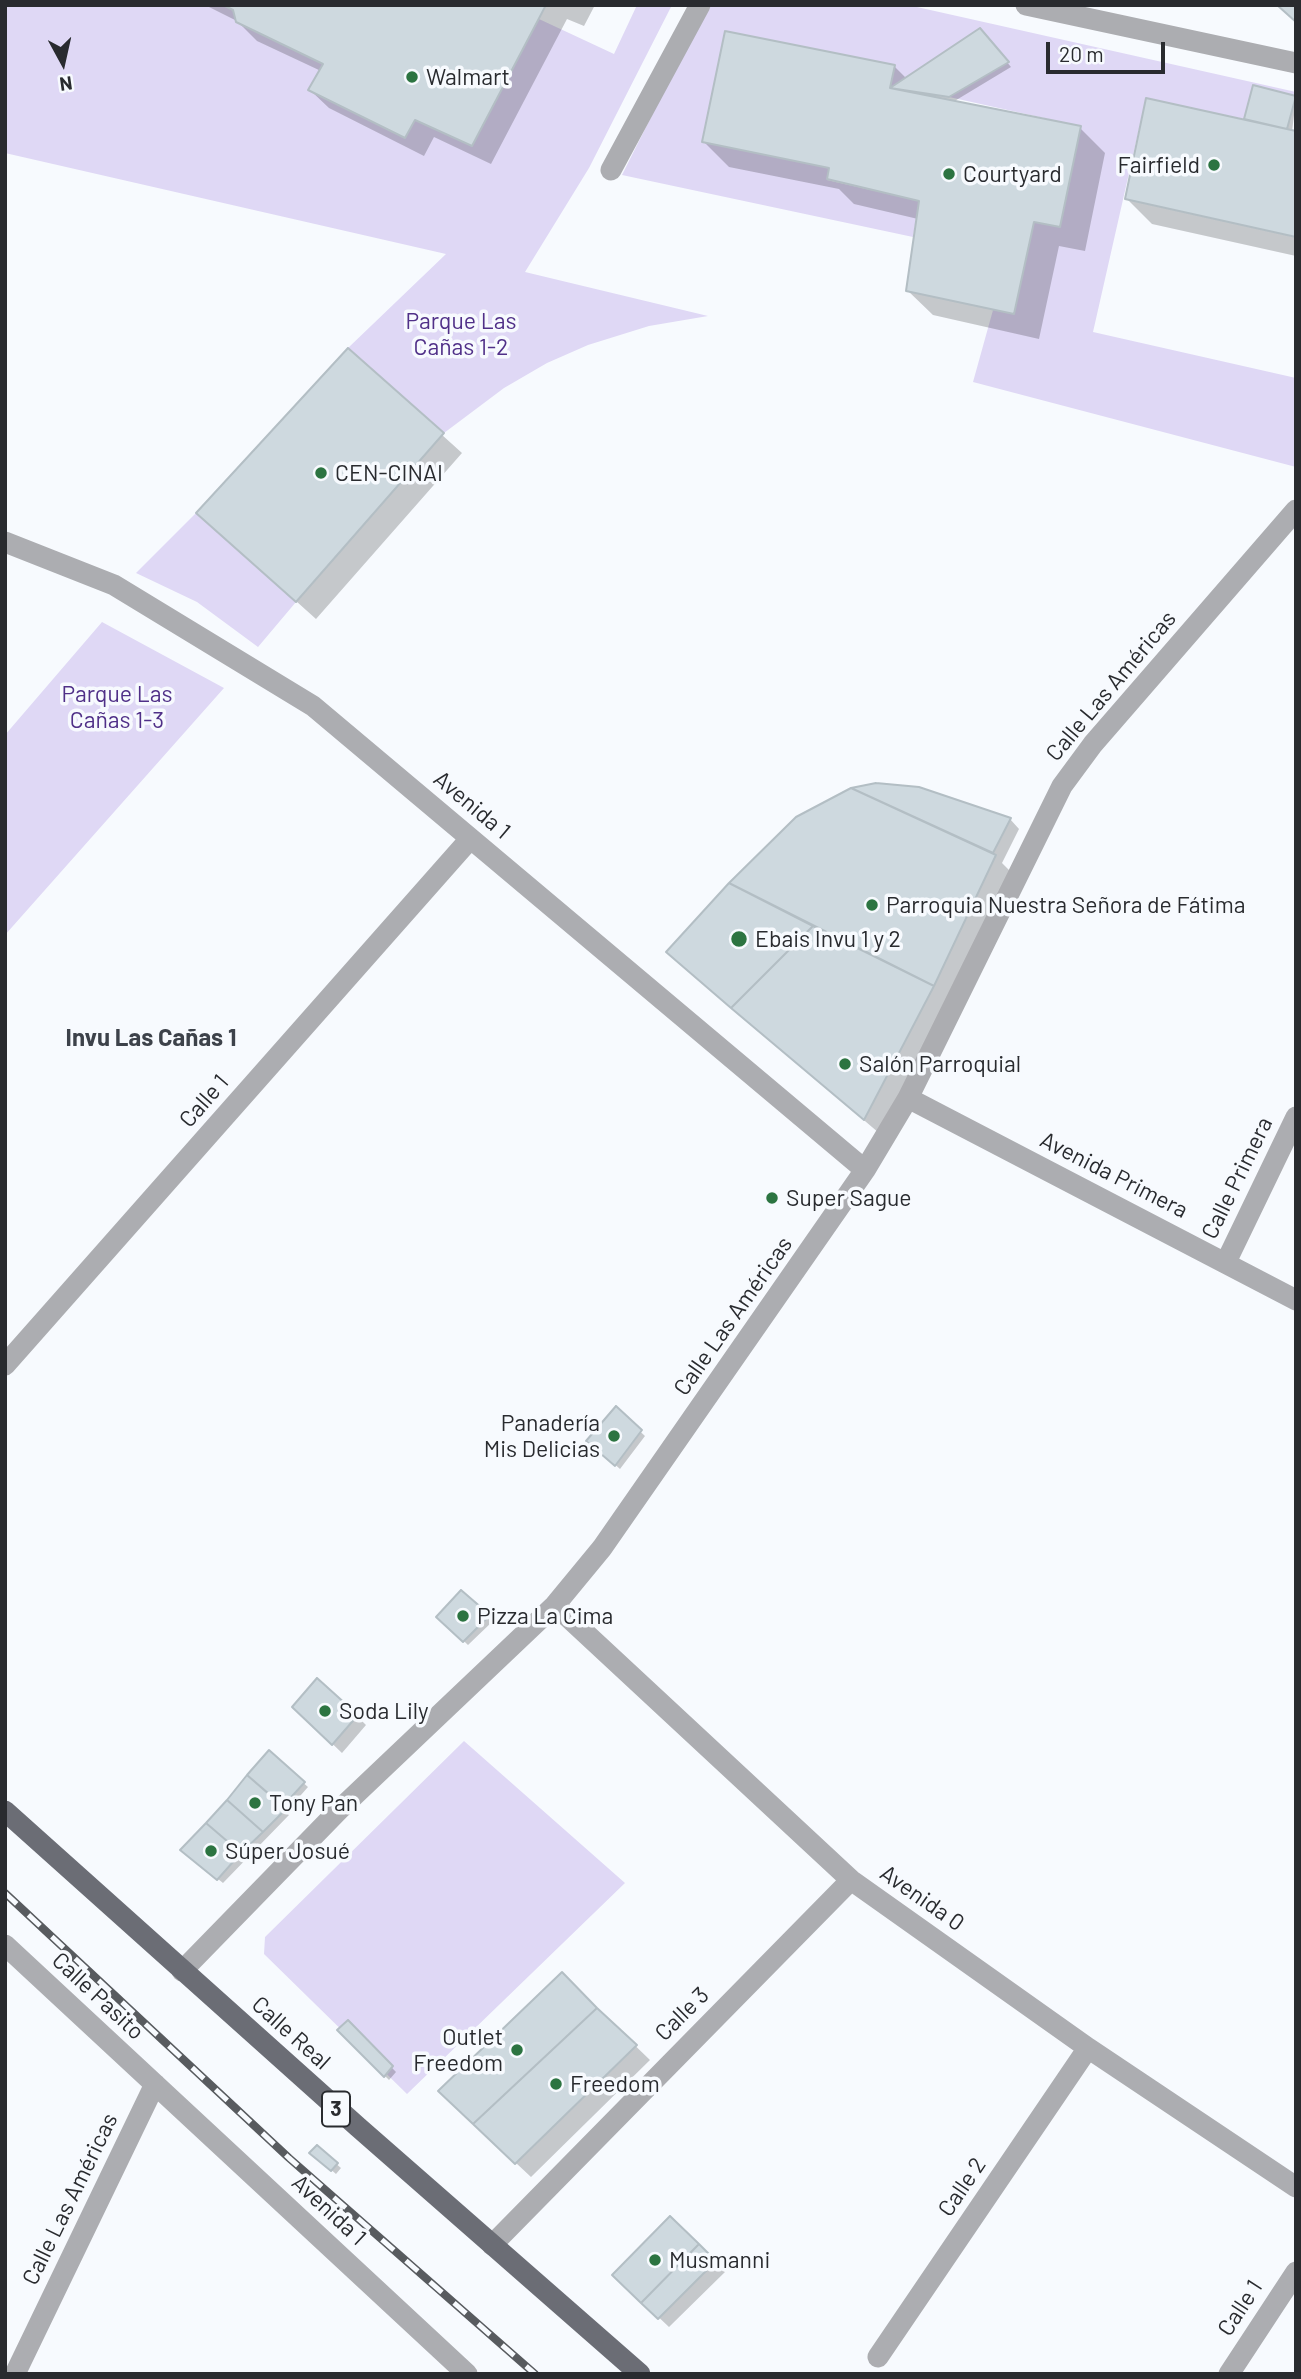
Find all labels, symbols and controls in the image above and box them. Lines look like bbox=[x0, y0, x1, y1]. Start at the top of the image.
north arrow bbox=[28, 28, 98, 98]
scale bar bbox=[1049, 28, 1168, 72]
text: 20 m bbox=[1059, 41, 1104, 66]
place label: Walmart bbox=[426, 63, 510, 91]
marker: Walmart bbox=[404, 69, 420, 85]
text: N bbox=[58, 72, 74, 97]
place label: Fairfield bbox=[1117, 151, 1200, 179]
marker: Fairfield bbox=[1206, 157, 1222, 173]
place label: Courtyard bbox=[963, 160, 1062, 188]
marker: Courtyard bbox=[941, 166, 957, 182]
park label: Parque Las Cañas 1-2 bbox=[405, 307, 517, 361]
place label: CEN-CINAI bbox=[335, 459, 443, 487]
marker: CEN-CINAI bbox=[313, 465, 329, 481]
street label: Calle Las Américas bbox=[1040, 605, 1182, 767]
park label: Parque Las Cañas 1-3 bbox=[61, 680, 173, 734]
street label: Avenida 1 bbox=[428, 765, 516, 845]
place label: Parroquia Nuestra Señora de Fátima bbox=[886, 891, 1246, 919]
marker: Parroquia Nuestra Señora de Fátima bbox=[864, 897, 880, 913]
place label: Ebais Invu 1 y 2 bbox=[755, 925, 901, 953]
marker: Ebais Invu 1 y 2 bbox=[729, 929, 749, 949]
district label: Invu Las Cañas 1 bbox=[66, 1024, 236, 1052]
place label: Salón Parroquial bbox=[859, 1050, 1021, 1078]
marker: Salón Parroquial bbox=[837, 1056, 853, 1072]
street label: Calle 1 bbox=[174, 1069, 234, 1133]
street label: Calle Primera bbox=[1196, 1113, 1278, 1243]
street label: Avenida Primera bbox=[1035, 1126, 1193, 1224]
place label: Super Sague bbox=[786, 1184, 912, 1212]
marker: Super Sague bbox=[764, 1190, 780, 1206]
street label: Calle Las Américas bbox=[668, 1231, 798, 1401]
place label: Panadería Mis Delicias bbox=[484, 1409, 600, 1463]
marker: Panadería Mis Delicias bbox=[606, 1428, 622, 1444]
place label: Pizza La Cima bbox=[477, 1602, 613, 1630]
marker: Pizza La Cima bbox=[455, 1608, 471, 1624]
place label: Soda Lily bbox=[339, 1697, 429, 1725]
marker: Soda Lily bbox=[317, 1703, 333, 1719]
place label: Tony Pan bbox=[269, 1789, 358, 1817]
marker: Tony Pan bbox=[247, 1795, 263, 1811]
place label: Súper Josué bbox=[225, 1837, 350, 1865]
marker: Súper Josué bbox=[203, 1843, 219, 1859]
street label: Avenida 0 bbox=[875, 1859, 969, 1937]
street label: Calle Pasito bbox=[46, 1946, 150, 2046]
street label: Calle 3 bbox=[649, 1981, 715, 2047]
street label: Calle Real bbox=[246, 1991, 336, 2075]
place label: Outlet Freedom bbox=[413, 2023, 503, 2077]
marker: Outlet Freedom bbox=[509, 2042, 525, 2058]
place label: Freedom bbox=[570, 2070, 660, 2098]
marker: Freedom bbox=[548, 2076, 564, 2092]
road number: 3 bbox=[322, 2092, 350, 2126]
street label: Calle Las Américas bbox=[16, 2109, 124, 2289]
street label: Calle 2 bbox=[932, 2152, 992, 2222]
street label: Avenida 1 bbox=[286, 2169, 372, 2251]
place label: Musmanni bbox=[669, 2246, 770, 2274]
marker: Musmanni bbox=[647, 2252, 663, 2268]
street label: Calle 1 bbox=[1212, 2275, 1268, 2341]

